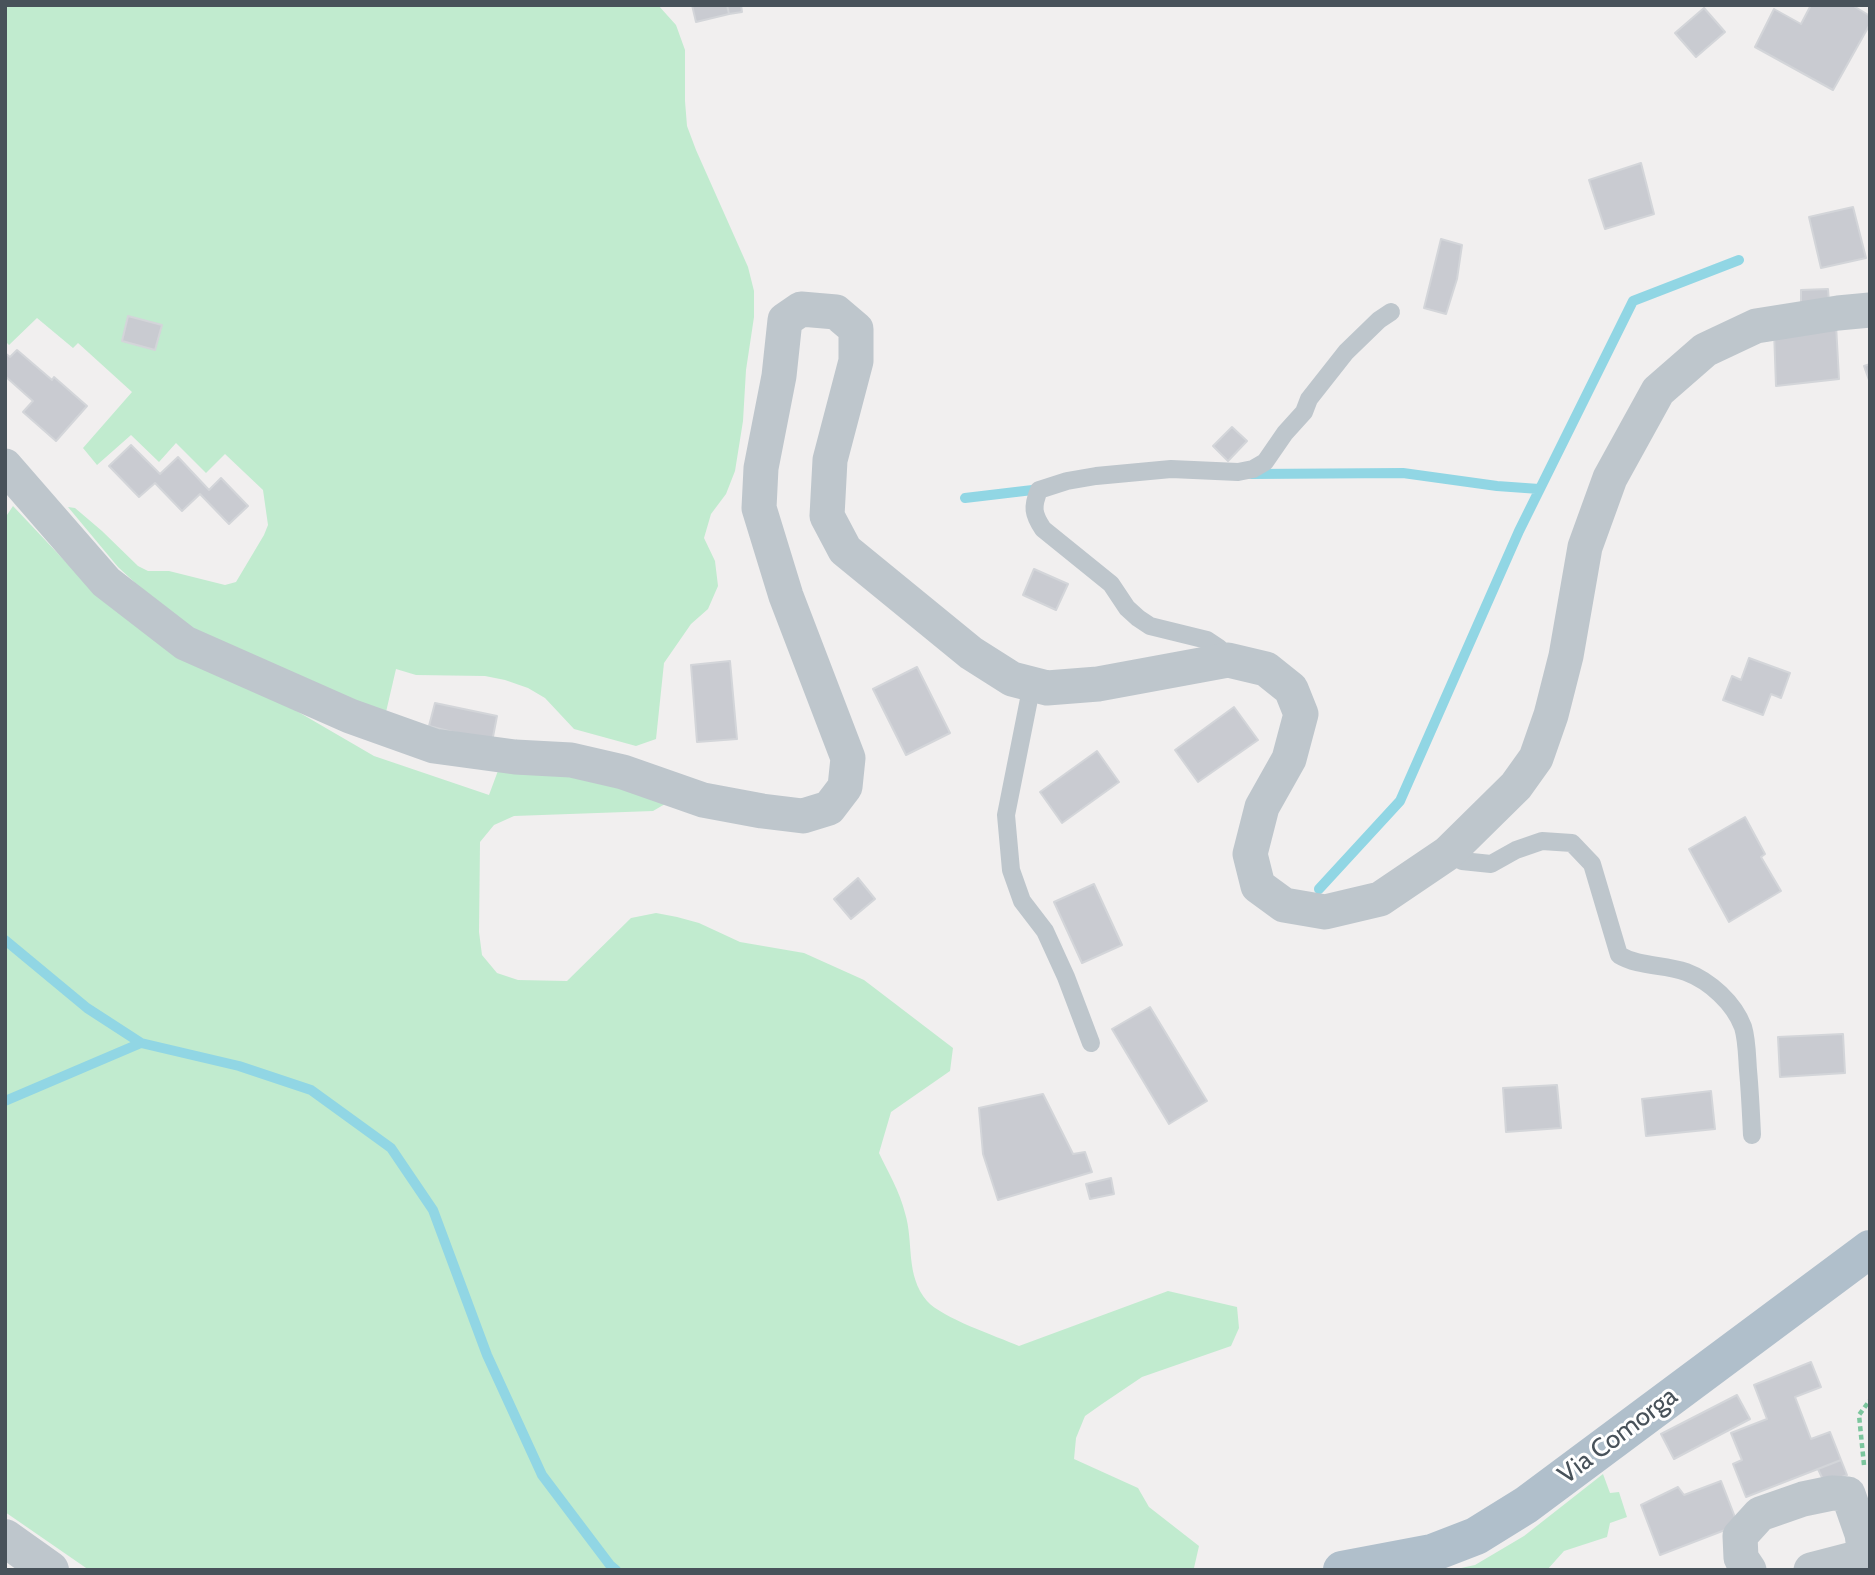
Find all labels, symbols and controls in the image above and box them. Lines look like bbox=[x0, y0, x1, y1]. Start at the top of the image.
street label: Via Comorga bbox=[1552, 1381, 1684, 1491]

